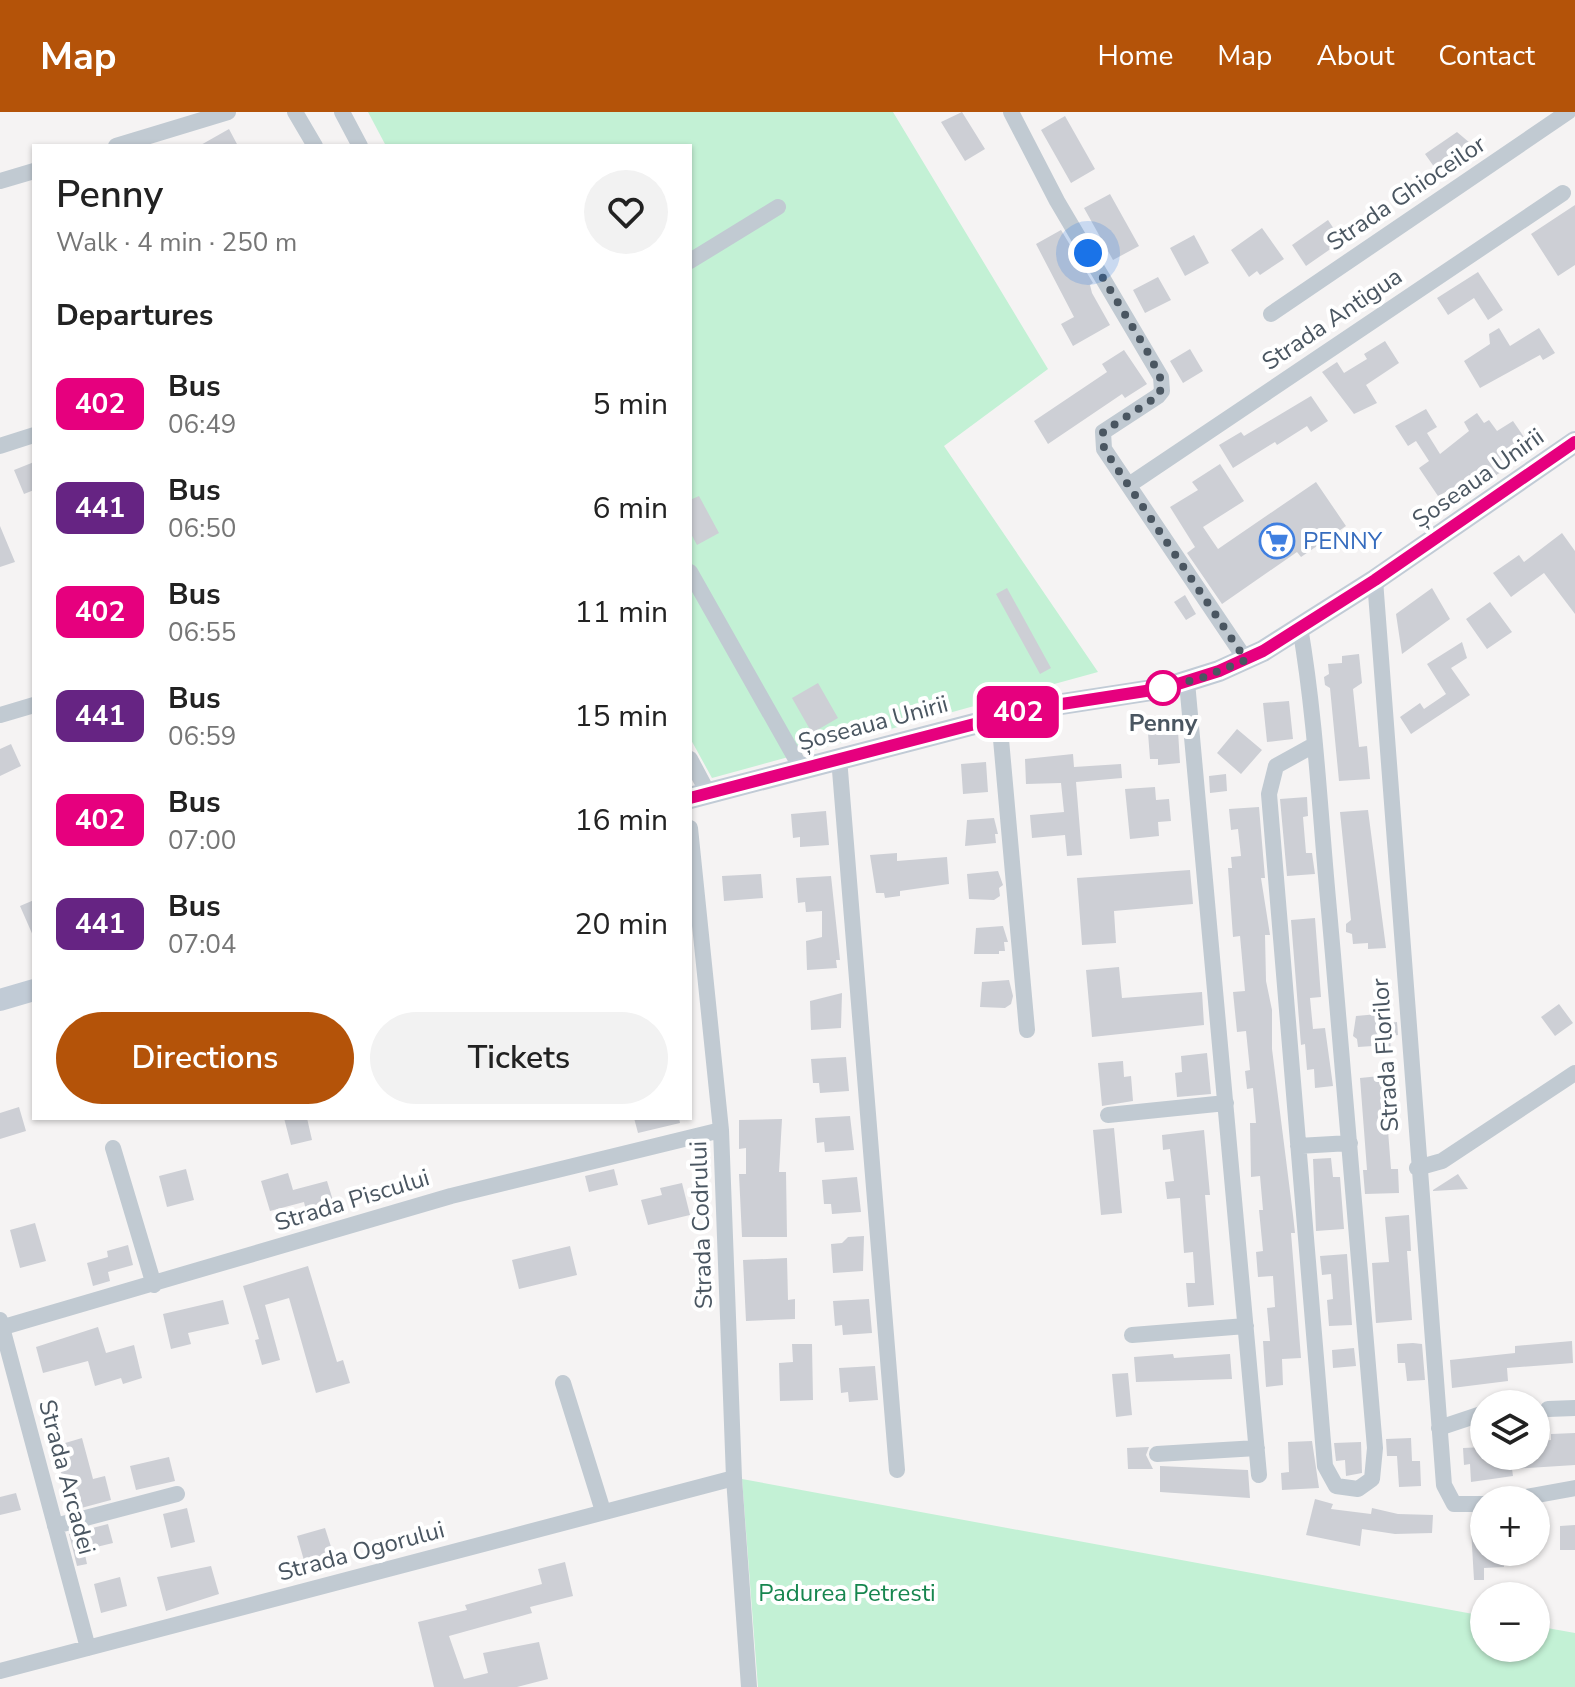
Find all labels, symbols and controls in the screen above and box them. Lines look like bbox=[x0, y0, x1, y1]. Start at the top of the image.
text: Map bbox=[40, 31, 117, 82]
text: Home bbox=[1098, 37, 1173, 75]
text: Map bbox=[1217, 37, 1272, 75]
text: About bbox=[1316, 37, 1394, 75]
text: Contact bbox=[1438, 37, 1535, 75]
street label: Strada Ghioceilor bbox=[1320, 128, 1492, 258]
text: Penny bbox=[56, 169, 163, 220]
button: heart bbox=[584, 170, 668, 254]
text: Walk · 4 min · 250 m bbox=[56, 225, 297, 260]
your location bbox=[1068, 233, 1108, 273]
street label: Strada Antigua bbox=[1256, 260, 1408, 378]
text: Departures bbox=[56, 295, 213, 336]
text: Bus bbox=[168, 366, 221, 407]
text: 5 min bbox=[593, 384, 668, 425]
text: 402 bbox=[75, 385, 125, 423]
text: 06:49 bbox=[168, 407, 236, 442]
street label: Șoseaua Unirii bbox=[1406, 421, 1550, 535]
text: Bus bbox=[168, 470, 221, 511]
text: 6 min bbox=[593, 488, 668, 529]
text: 441 bbox=[75, 489, 125, 527]
text: 06:50 bbox=[168, 511, 236, 546]
supermarket icon: PENNY bbox=[1258, 522, 1296, 560]
place label: PENNY bbox=[1303, 525, 1383, 557]
text: Bus bbox=[168, 574, 221, 615]
text: 11 min bbox=[575, 592, 668, 633]
text: 402 bbox=[75, 593, 125, 631]
text: 06:55 bbox=[168, 615, 236, 650]
marker: Penny bbox=[1146, 671, 1180, 705]
text: Bus bbox=[168, 678, 221, 719]
line badge: 402 bbox=[972, 686, 1064, 738]
street label: Șoseaua Unirii bbox=[795, 688, 951, 758]
text: 402 bbox=[993, 693, 1043, 731]
text: 15 min bbox=[575, 696, 668, 737]
text: 441 bbox=[75, 697, 125, 735]
place label: Penny bbox=[1129, 707, 1198, 739]
text: 06:59 bbox=[168, 719, 236, 754]
text: Bus bbox=[168, 782, 221, 823]
text: 16 min bbox=[575, 800, 668, 841]
text: 402 bbox=[75, 801, 125, 839]
text: 07:00 bbox=[168, 823, 236, 858]
text: Bus bbox=[168, 886, 221, 927]
text: 20 min bbox=[575, 904, 668, 945]
text: 441 bbox=[75, 905, 125, 943]
text: 07:04 bbox=[168, 927, 236, 962]
street label: Strada Florilor bbox=[1364, 977, 1406, 1133]
button: Directions bbox=[56, 1012, 354, 1104]
button: Tickets bbox=[370, 1012, 668, 1104]
street label: Strada Codrului bbox=[682, 1140, 720, 1310]
street label: Strada Piscului bbox=[271, 1161, 433, 1239]
map controls bbox=[1470, 1390, 1550, 1662]
button: layers bbox=[1470, 1390, 1550, 1470]
street label: Strada Arcadei bbox=[31, 1396, 103, 1558]
button: + bbox=[1470, 1486, 1550, 1566]
street label: Strada Ogorului bbox=[274, 1513, 448, 1589]
park label: Padurea Petresti bbox=[758, 1577, 936, 1609]
button: − bbox=[1470, 1582, 1550, 1662]

